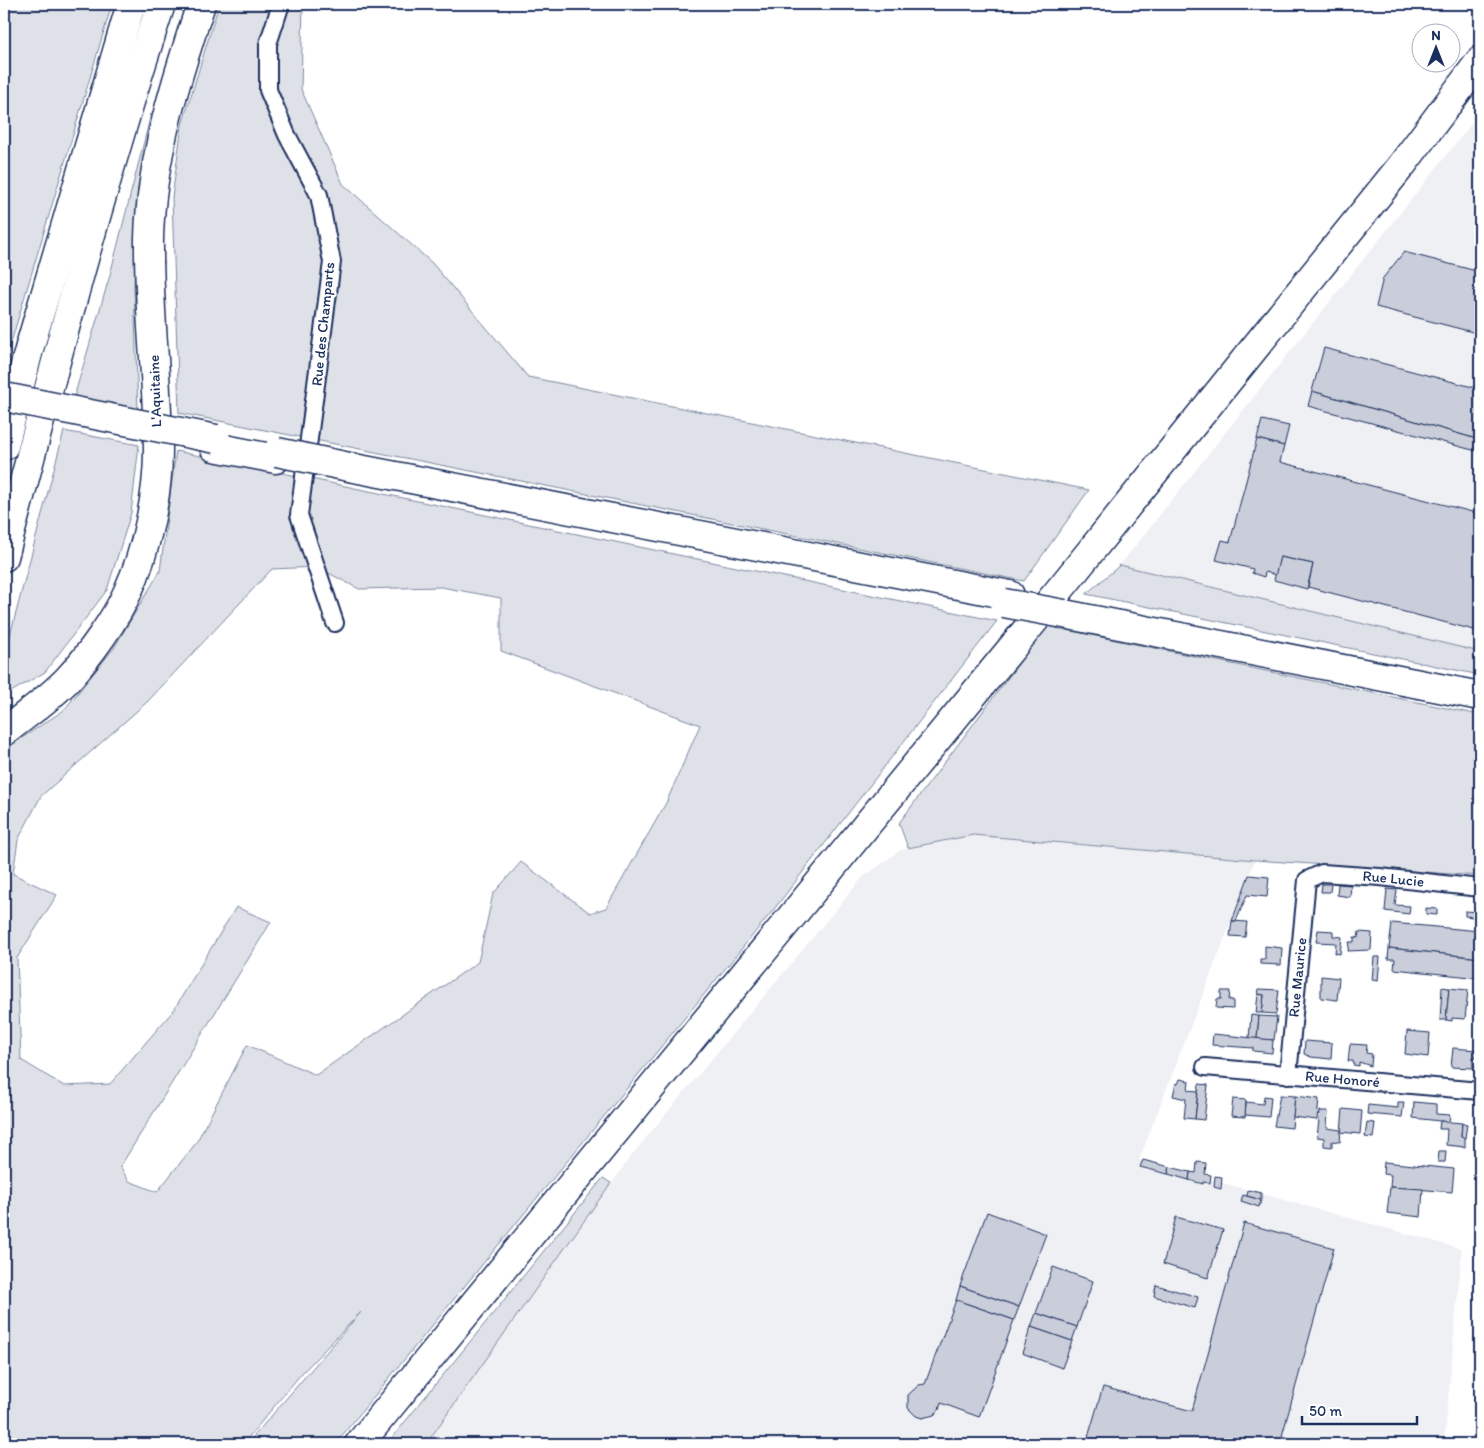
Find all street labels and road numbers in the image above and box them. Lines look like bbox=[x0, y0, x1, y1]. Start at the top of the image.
street label: Rue des Champarts bbox=[308, 261, 338, 387]
street label: L'Aquitaine bbox=[145, 354, 165, 428]
street label: Rue Lucie bbox=[1362, 867, 1425, 891]
street label: Rue Maurice bbox=[1285, 937, 1310, 1018]
street label: Rue Honoré bbox=[1304, 1067, 1381, 1091]

